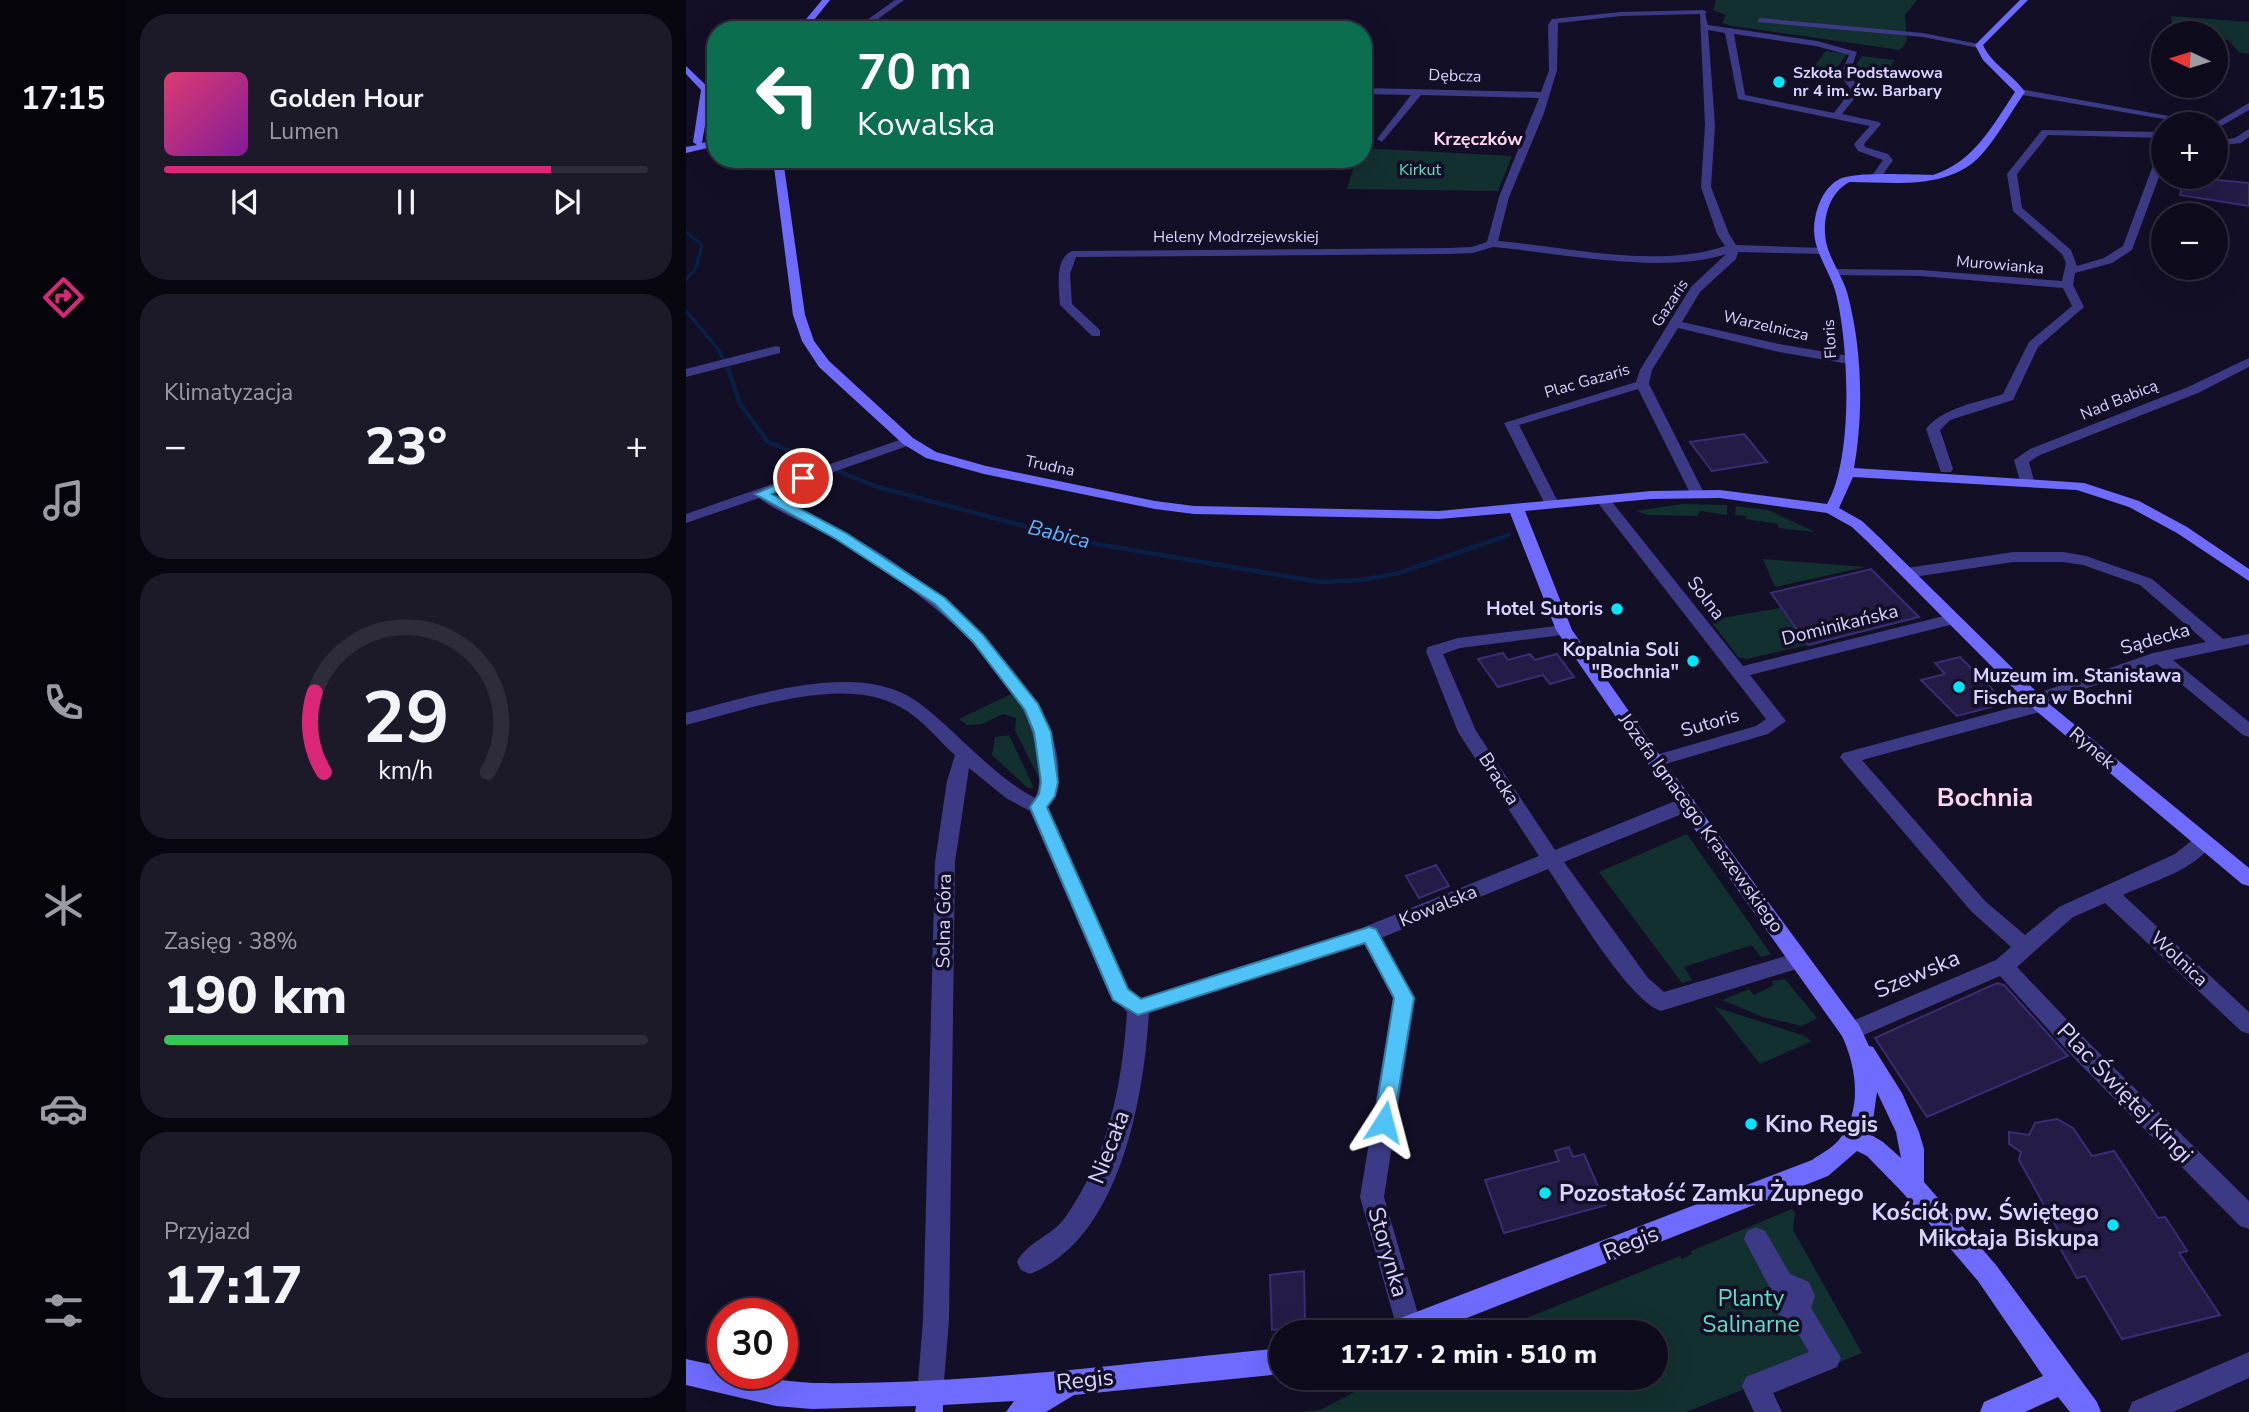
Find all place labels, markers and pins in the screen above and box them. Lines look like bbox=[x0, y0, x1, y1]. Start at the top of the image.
place label: Szkoła Podstawowa nr 4 im. św. Barbary bbox=[1793, 62, 1943, 102]
marker: Szkoła Podstawowa nr 4 im. św. Barbary bbox=[1771, 74, 1787, 90]
pin bbox=[773, 448, 833, 508]
place label: Hotel Sutoris bbox=[1486, 596, 1603, 622]
marker: Hotel Sutoris bbox=[1609, 601, 1625, 617]
place label: Kopalnia Soli "Bochnia" bbox=[1563, 637, 1679, 685]
marker: Kopalnia Soli "Bochnia" bbox=[1685, 653, 1701, 669]
place label: Muzeum im. Stanisława Fischera w Bochni bbox=[1973, 663, 2181, 711]
marker: Muzeum im. Stanisława Fischera w Bochni bbox=[1951, 679, 1967, 695]
place label: Kino Regis bbox=[1765, 1109, 1878, 1140]
marker: Kino Regis bbox=[1743, 1116, 1759, 1132]
place label: Pozostałość Zamku Żupnego bbox=[1559, 1178, 1864, 1209]
marker: Pozostałość Zamku Żupnego bbox=[1537, 1185, 1553, 1201]
place label: Kościół pw. Świętego Mikołaja Biskupa bbox=[1871, 1197, 2099, 1254]
marker: Kościół pw. Świętego Mikołaja Biskupa bbox=[2105, 1217, 2121, 1233]

